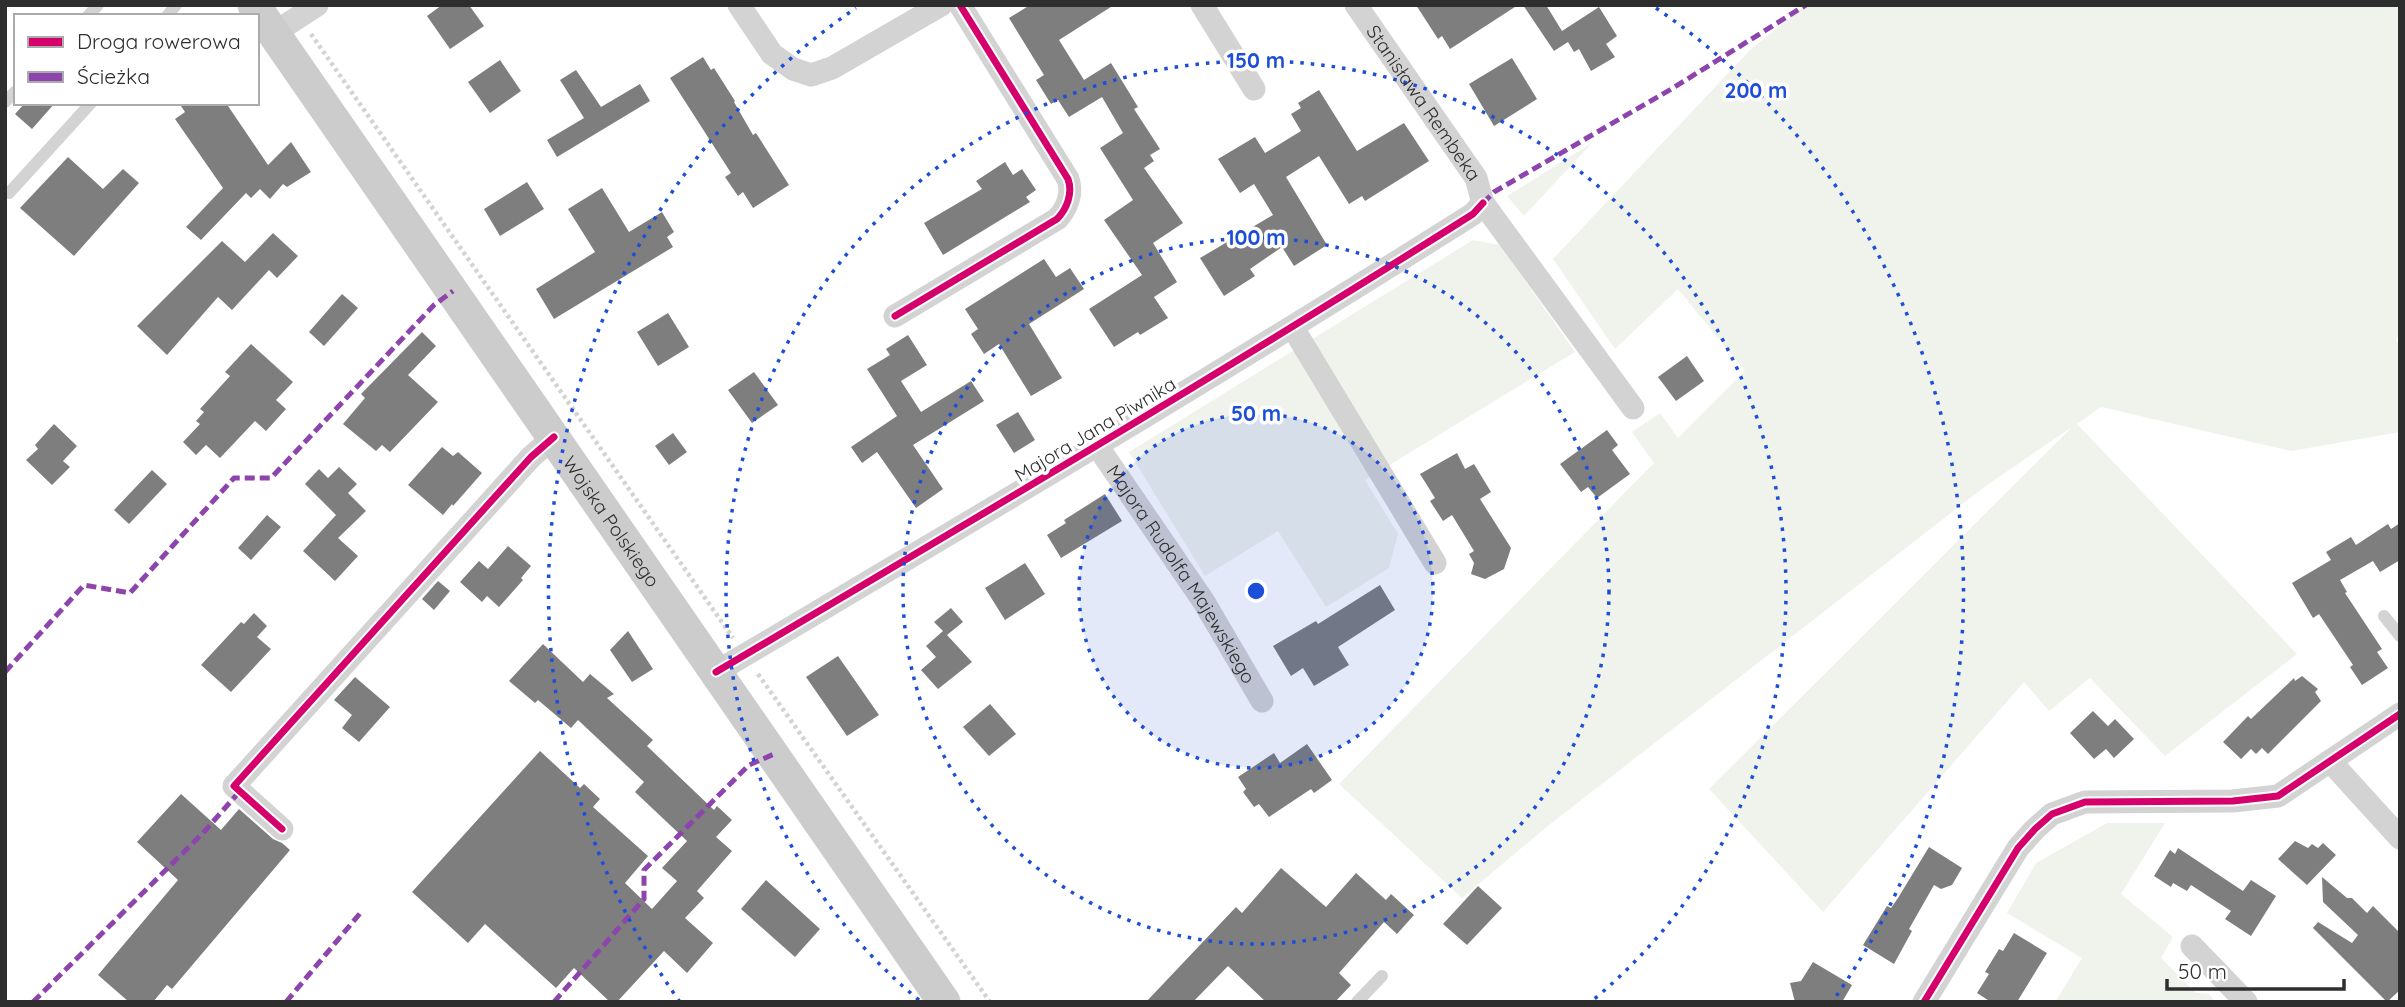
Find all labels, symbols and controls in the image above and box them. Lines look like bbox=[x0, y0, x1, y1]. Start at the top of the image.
legend bbox=[14, 14, 259, 105]
street label: Stanisława Rembeka bbox=[1361, 20, 1486, 185]
text: Droga rowerowa bbox=[77, 28, 241, 54]
text: 150 m bbox=[1227, 47, 1285, 73]
text: Ścieżka bbox=[77, 63, 150, 89]
text: 200 m bbox=[1725, 77, 1787, 103]
text: 100 m bbox=[1226, 224, 1286, 250]
street label: Majora Jana Piwnika bbox=[1010, 371, 1180, 487]
text: 50 m bbox=[1231, 400, 1281, 426]
street label: Wojska Polskiego bbox=[558, 451, 665, 592]
street label: Majora Rudolfa Majewskiego bbox=[1102, 460, 1261, 688]
centre of rings bbox=[1244, 579, 1268, 603]
scale bar bbox=[2167, 948, 2344, 992]
text: 50 m bbox=[2178, 958, 2227, 984]

